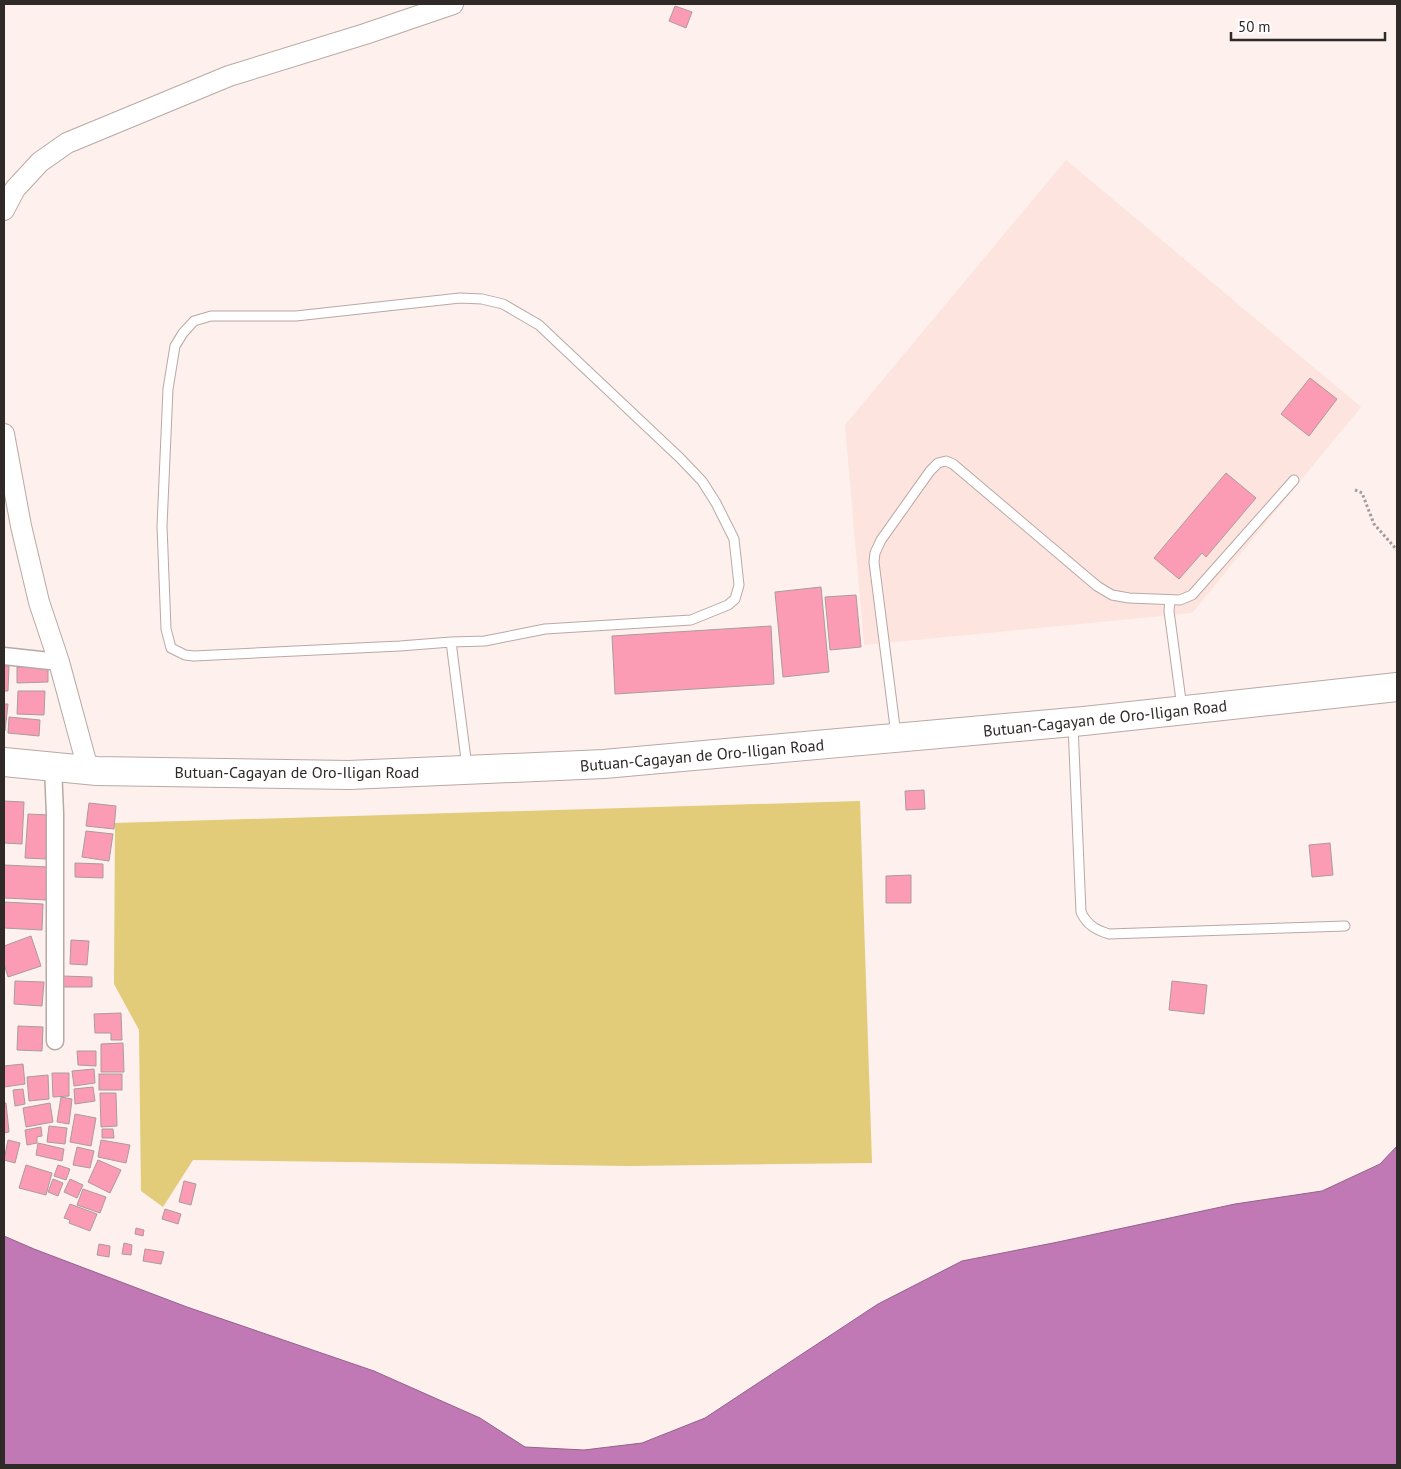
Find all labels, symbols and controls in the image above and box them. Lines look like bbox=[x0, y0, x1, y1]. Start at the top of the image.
scale bar bbox=[1231, 10, 1385, 42]
text: 50 m bbox=[1238, 17, 1271, 36]
street label: Butuan-Cagayan de Oro-Iligan Road bbox=[982, 695, 1228, 741]
street label: Butuan-Cagayan de Oro-Iligan Road bbox=[579, 734, 825, 776]
street label: Butuan-Cagayan de Oro-Iligan Road bbox=[175, 762, 419, 782]

